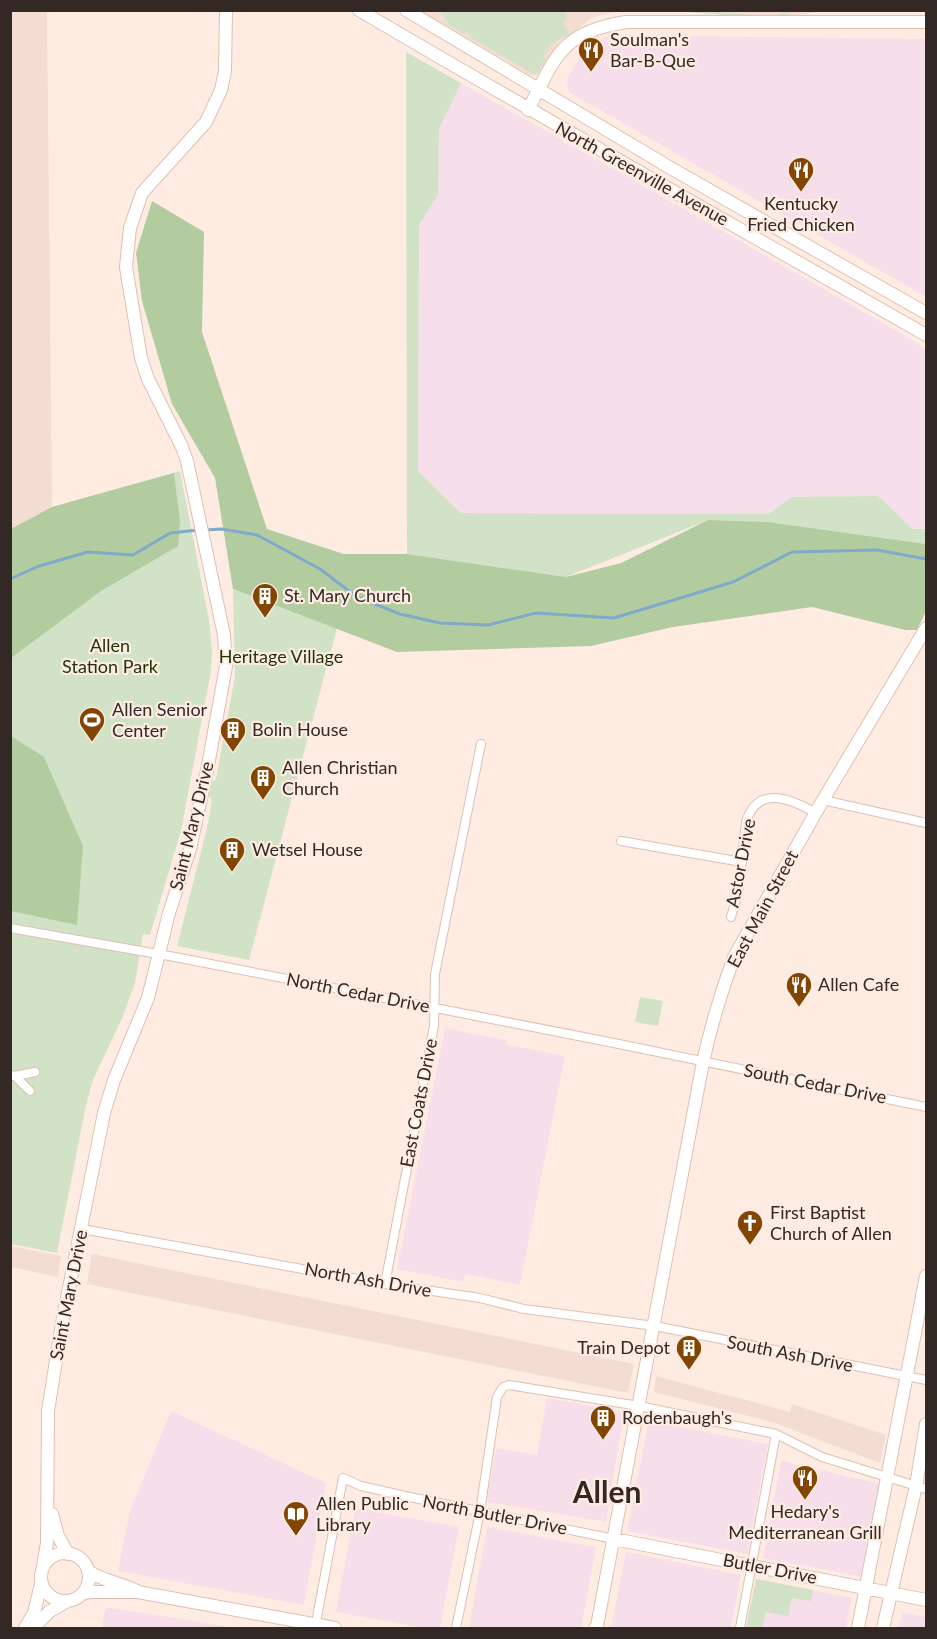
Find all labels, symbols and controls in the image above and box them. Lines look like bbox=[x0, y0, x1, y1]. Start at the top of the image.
place label: Soulman's Bar-B-Que bbox=[610, 28, 695, 71]
restaurant icon: Soulman's Bar-B-Que bbox=[576, 35, 606, 73]
street label: North Greenville Avenue bbox=[552, 116, 733, 230]
restaurant icon: Kentucky Fried Chicken bbox=[786, 155, 816, 193]
place label: Kentucky Fried Chicken bbox=[747, 192, 855, 235]
building icon: St. Mary Church bbox=[250, 581, 280, 619]
place label: St. Mary Church bbox=[284, 584, 411, 606]
park label: Allen Station Park bbox=[62, 634, 159, 677]
park label: Heritage Village bbox=[219, 645, 343, 667]
place label: Allen Senior Center bbox=[112, 698, 208, 741]
sports icon: Allen Senior Center bbox=[77, 705, 107, 743]
building icon: Bolin House bbox=[218, 715, 248, 753]
place label: Bolin House bbox=[252, 718, 348, 740]
place label: Allen Christian Church bbox=[282, 756, 398, 799]
street label: Saint Mary Drive bbox=[164, 759, 218, 893]
building icon: Allen Christian Church bbox=[248, 763, 278, 801]
street label: Astor Drive bbox=[721, 816, 759, 909]
building icon: Wetsel House bbox=[217, 835, 247, 873]
place label: Wetsel House bbox=[252, 838, 363, 860]
street label: East Main Street bbox=[722, 846, 803, 971]
street label: North Cedar Drive bbox=[285, 967, 432, 1017]
restaurant icon: Allen Cafe bbox=[784, 970, 814, 1008]
place label: Allen Cafe bbox=[818, 973, 899, 995]
street label: East Coats Drive bbox=[395, 1037, 441, 1169]
street label: South Cedar Drive bbox=[742, 1058, 889, 1108]
place label: First Baptist Church of Allen bbox=[770, 1201, 892, 1244]
church icon: First Baptist Church of Allen bbox=[735, 1208, 765, 1246]
street label: Saint Mary Drive bbox=[45, 1228, 91, 1362]
street label: North Ash Drive bbox=[303, 1257, 433, 1301]
street label: South Ash Drive bbox=[725, 1330, 855, 1376]
building icon: Train Depot bbox=[674, 1333, 704, 1371]
place label: Train Depot bbox=[577, 1336, 671, 1358]
building icon: Rodenbaugh's bbox=[588, 1403, 618, 1441]
place label: Rodenbaugh's bbox=[622, 1406, 732, 1428]
restaurant icon: Hedary's Mediterranean Grill bbox=[790, 1463, 820, 1501]
district label: Allen bbox=[572, 1473, 641, 1509]
street label: North Butler Drive bbox=[421, 1489, 569, 1539]
place label: Allen Public Library bbox=[316, 1492, 409, 1535]
library icon: Allen Public Library bbox=[281, 1499, 311, 1537]
place label: Hedary's Mediterranean Grill bbox=[728, 1500, 882, 1543]
street label: Butler Drive bbox=[721, 1548, 819, 1588]

